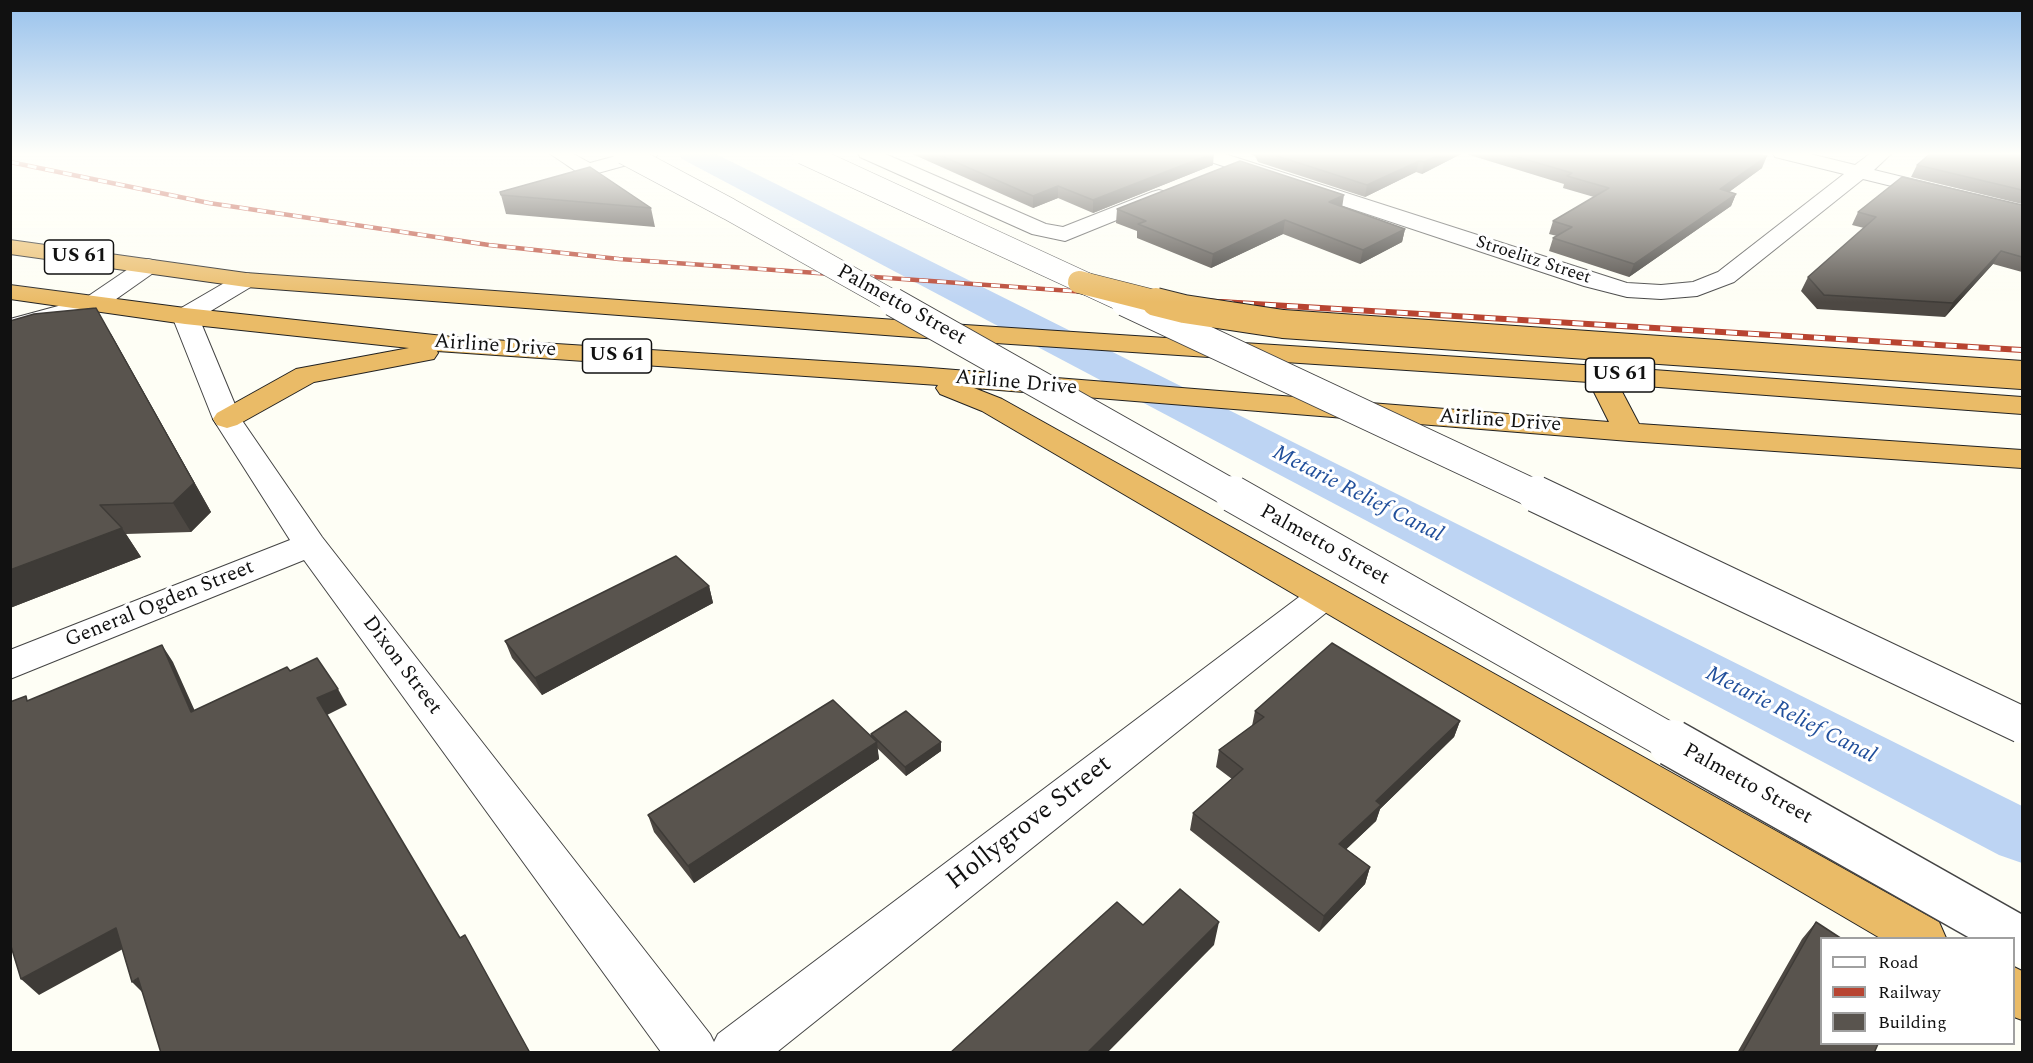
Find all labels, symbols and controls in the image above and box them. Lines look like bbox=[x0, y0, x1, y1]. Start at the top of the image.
street label: Stroelitz Street bbox=[1473, 232, 1593, 290]
road number: US 61 bbox=[44, 240, 113, 274]
street label: Palmetto Street bbox=[832, 260, 970, 352]
street label: Airline Drive bbox=[433, 330, 557, 364]
road number: US 61 bbox=[582, 339, 652, 373]
road number: US 61 bbox=[1586, 358, 1654, 392]
street label: Airline Drive bbox=[954, 366, 1078, 402]
street label: Airline Drive bbox=[1438, 405, 1562, 439]
water label: Metarie Relief Canal bbox=[1267, 441, 1447, 549]
street label: Palmetto Street bbox=[1255, 500, 1393, 592]
street label: General Ogden Street bbox=[62, 556, 258, 654]
street label: Dixon Street bbox=[356, 612, 446, 720]
water label: Metarie Relief Canal bbox=[1700, 662, 1880, 770]
street label: Palmetto Street bbox=[1678, 739, 1816, 831]
street label: Hollygrove Street bbox=[941, 750, 1119, 898]
legend bbox=[1820, 937, 2015, 1045]
text: Road bbox=[1878, 949, 1919, 976]
text: Railway bbox=[1878, 979, 1941, 1006]
text: Building bbox=[1878, 1009, 1947, 1036]

